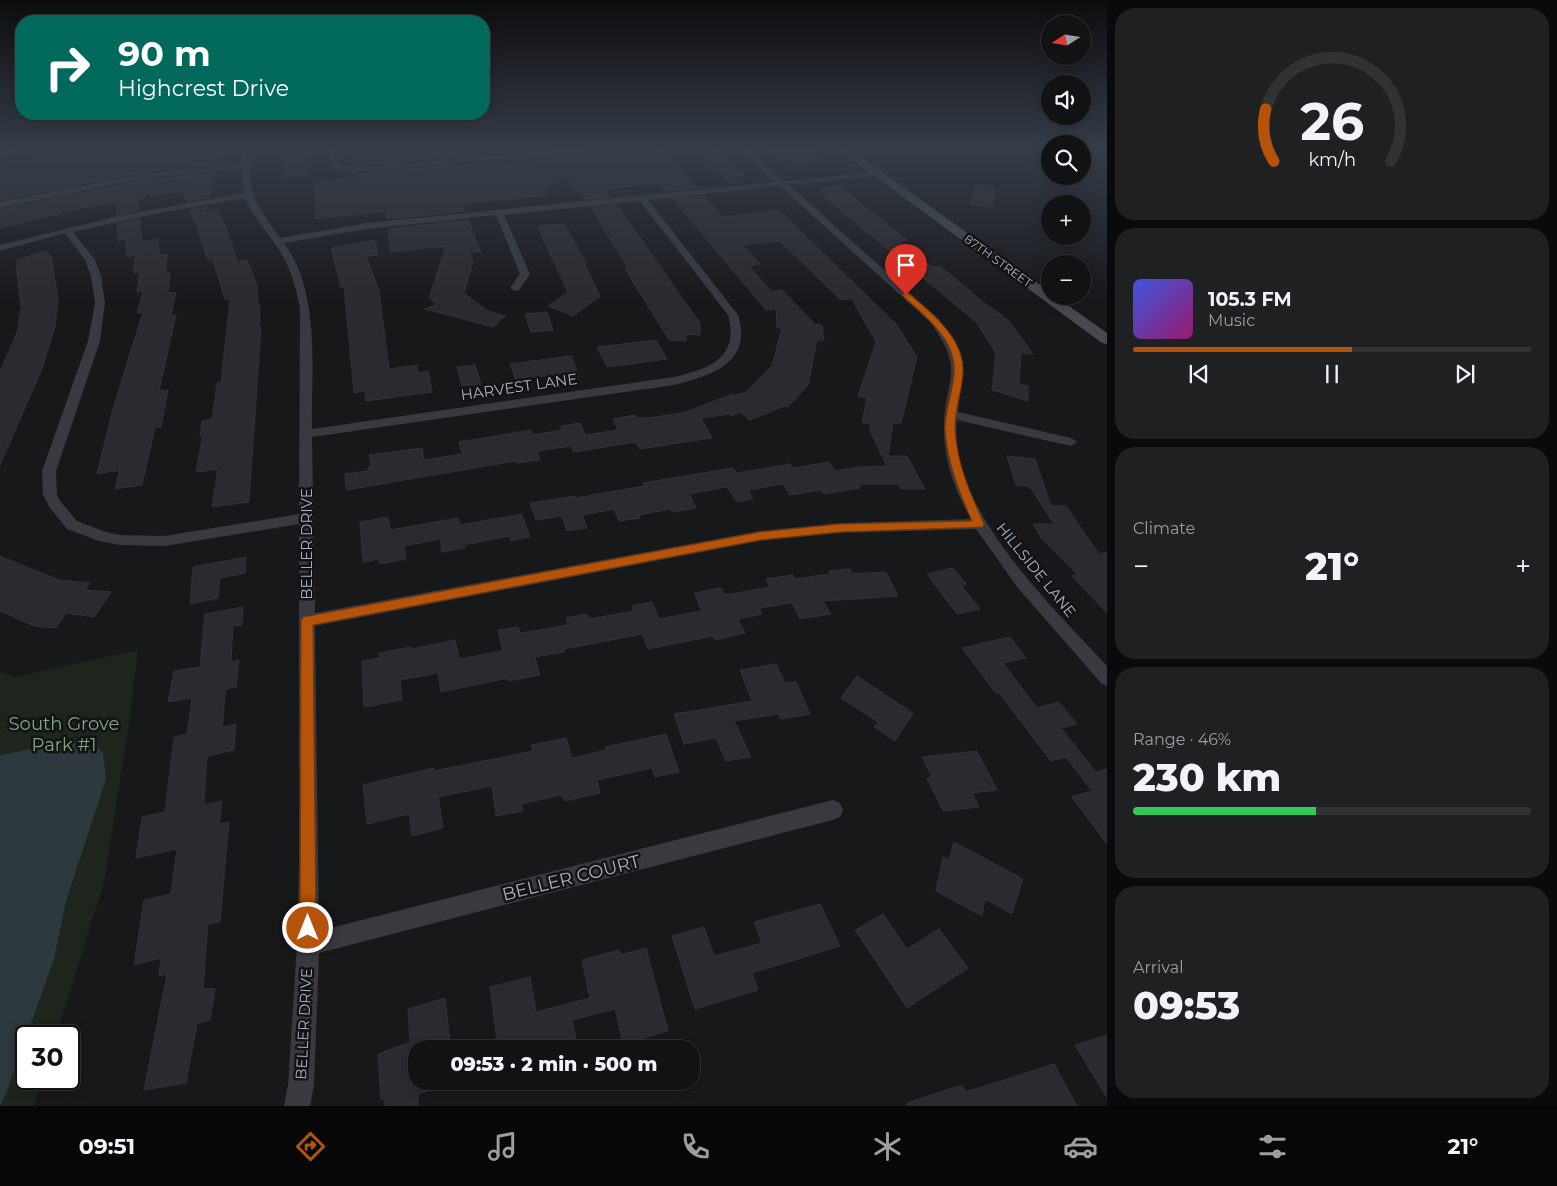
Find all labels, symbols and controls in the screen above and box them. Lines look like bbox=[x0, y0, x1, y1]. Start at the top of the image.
north arrow bbox=[1041, 15, 1091, 65]
map controls bbox=[1041, 15, 1091, 305]
text: 90 m bbox=[118, 32, 211, 75]
icon: right bbox=[35, 35, 100, 100]
text: Highcrest Drive bbox=[118, 75, 289, 102]
button: sound bbox=[1041, 75, 1091, 125]
text: 26 bbox=[1300, 90, 1364, 153]
button: search bbox=[1041, 135, 1091, 185]
text: km/h bbox=[1308, 149, 1356, 170]
button: + bbox=[1041, 195, 1091, 245]
street label: 87TH STREET bbox=[961, 231, 1035, 290]
pin bbox=[885, 244, 927, 295]
icon: arrive bbox=[892, 251, 920, 279]
button: − bbox=[1041, 255, 1091, 305]
text: 105.3 FM bbox=[1208, 288, 1292, 311]
text: Music bbox=[1208, 311, 1255, 330]
icon: previous bbox=[1185, 360, 1213, 388]
icon: pause bbox=[1318, 360, 1346, 388]
icon: next bbox=[1451, 360, 1479, 388]
street label: HARVEST LANE bbox=[459, 369, 578, 404]
street label: BELLER DRIVE bbox=[297, 488, 316, 600]
street label: HILLSIDE LANE bbox=[992, 519, 1080, 621]
text: Climate bbox=[1133, 519, 1195, 538]
text: 21° bbox=[1305, 543, 1359, 590]
text: − bbox=[1133, 549, 1149, 583]
text: + bbox=[1515, 549, 1531, 583]
park label: South Grove Park #1 bbox=[9, 713, 120, 756]
text: Range · 46% bbox=[1133, 730, 1231, 749]
text: 230 km bbox=[1133, 754, 1281, 801]
street label: BELLER COURT bbox=[500, 850, 643, 906]
position arrow bbox=[281, 901, 333, 953]
text: Arrival bbox=[1133, 958, 1183, 977]
street label: BELLER DRIVE bbox=[291, 968, 316, 1080]
text: 09:53 bbox=[1133, 982, 1240, 1029]
speed limit sign: 30 bbox=[15, 1025, 80, 1090]
text: 09:53 · 2 min · 500 m bbox=[451, 1053, 657, 1076]
icon: directions bbox=[293, 1129, 328, 1164]
icon: music bbox=[485, 1129, 520, 1164]
icon: phone bbox=[678, 1129, 713, 1164]
icon: climate bbox=[870, 1129, 905, 1164]
icon: car bbox=[1063, 1129, 1098, 1164]
icon: filters bbox=[1255, 1129, 1290, 1164]
text: 09:51 bbox=[79, 1133, 135, 1160]
text: 21° bbox=[1447, 1133, 1478, 1160]

